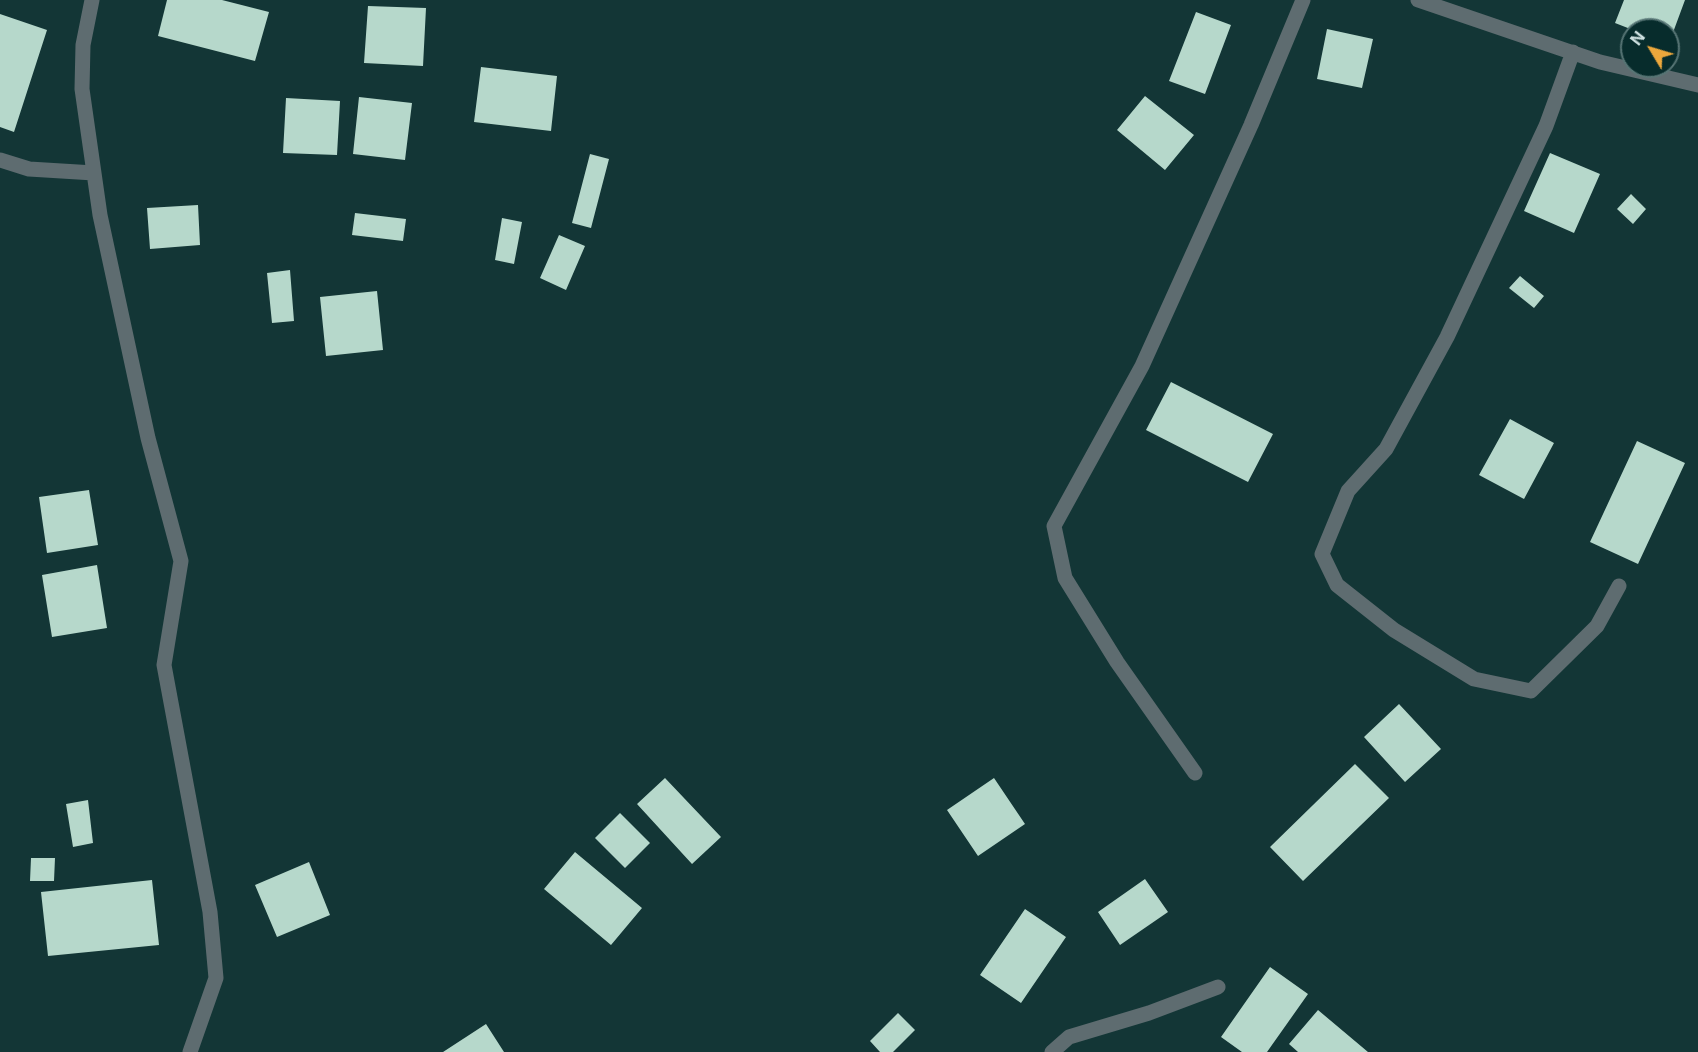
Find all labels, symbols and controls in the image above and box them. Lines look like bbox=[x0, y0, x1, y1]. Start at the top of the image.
north arrow bbox=[1620, 18, 1680, 78]
text: N bbox=[1626, 27, 1649, 49]

